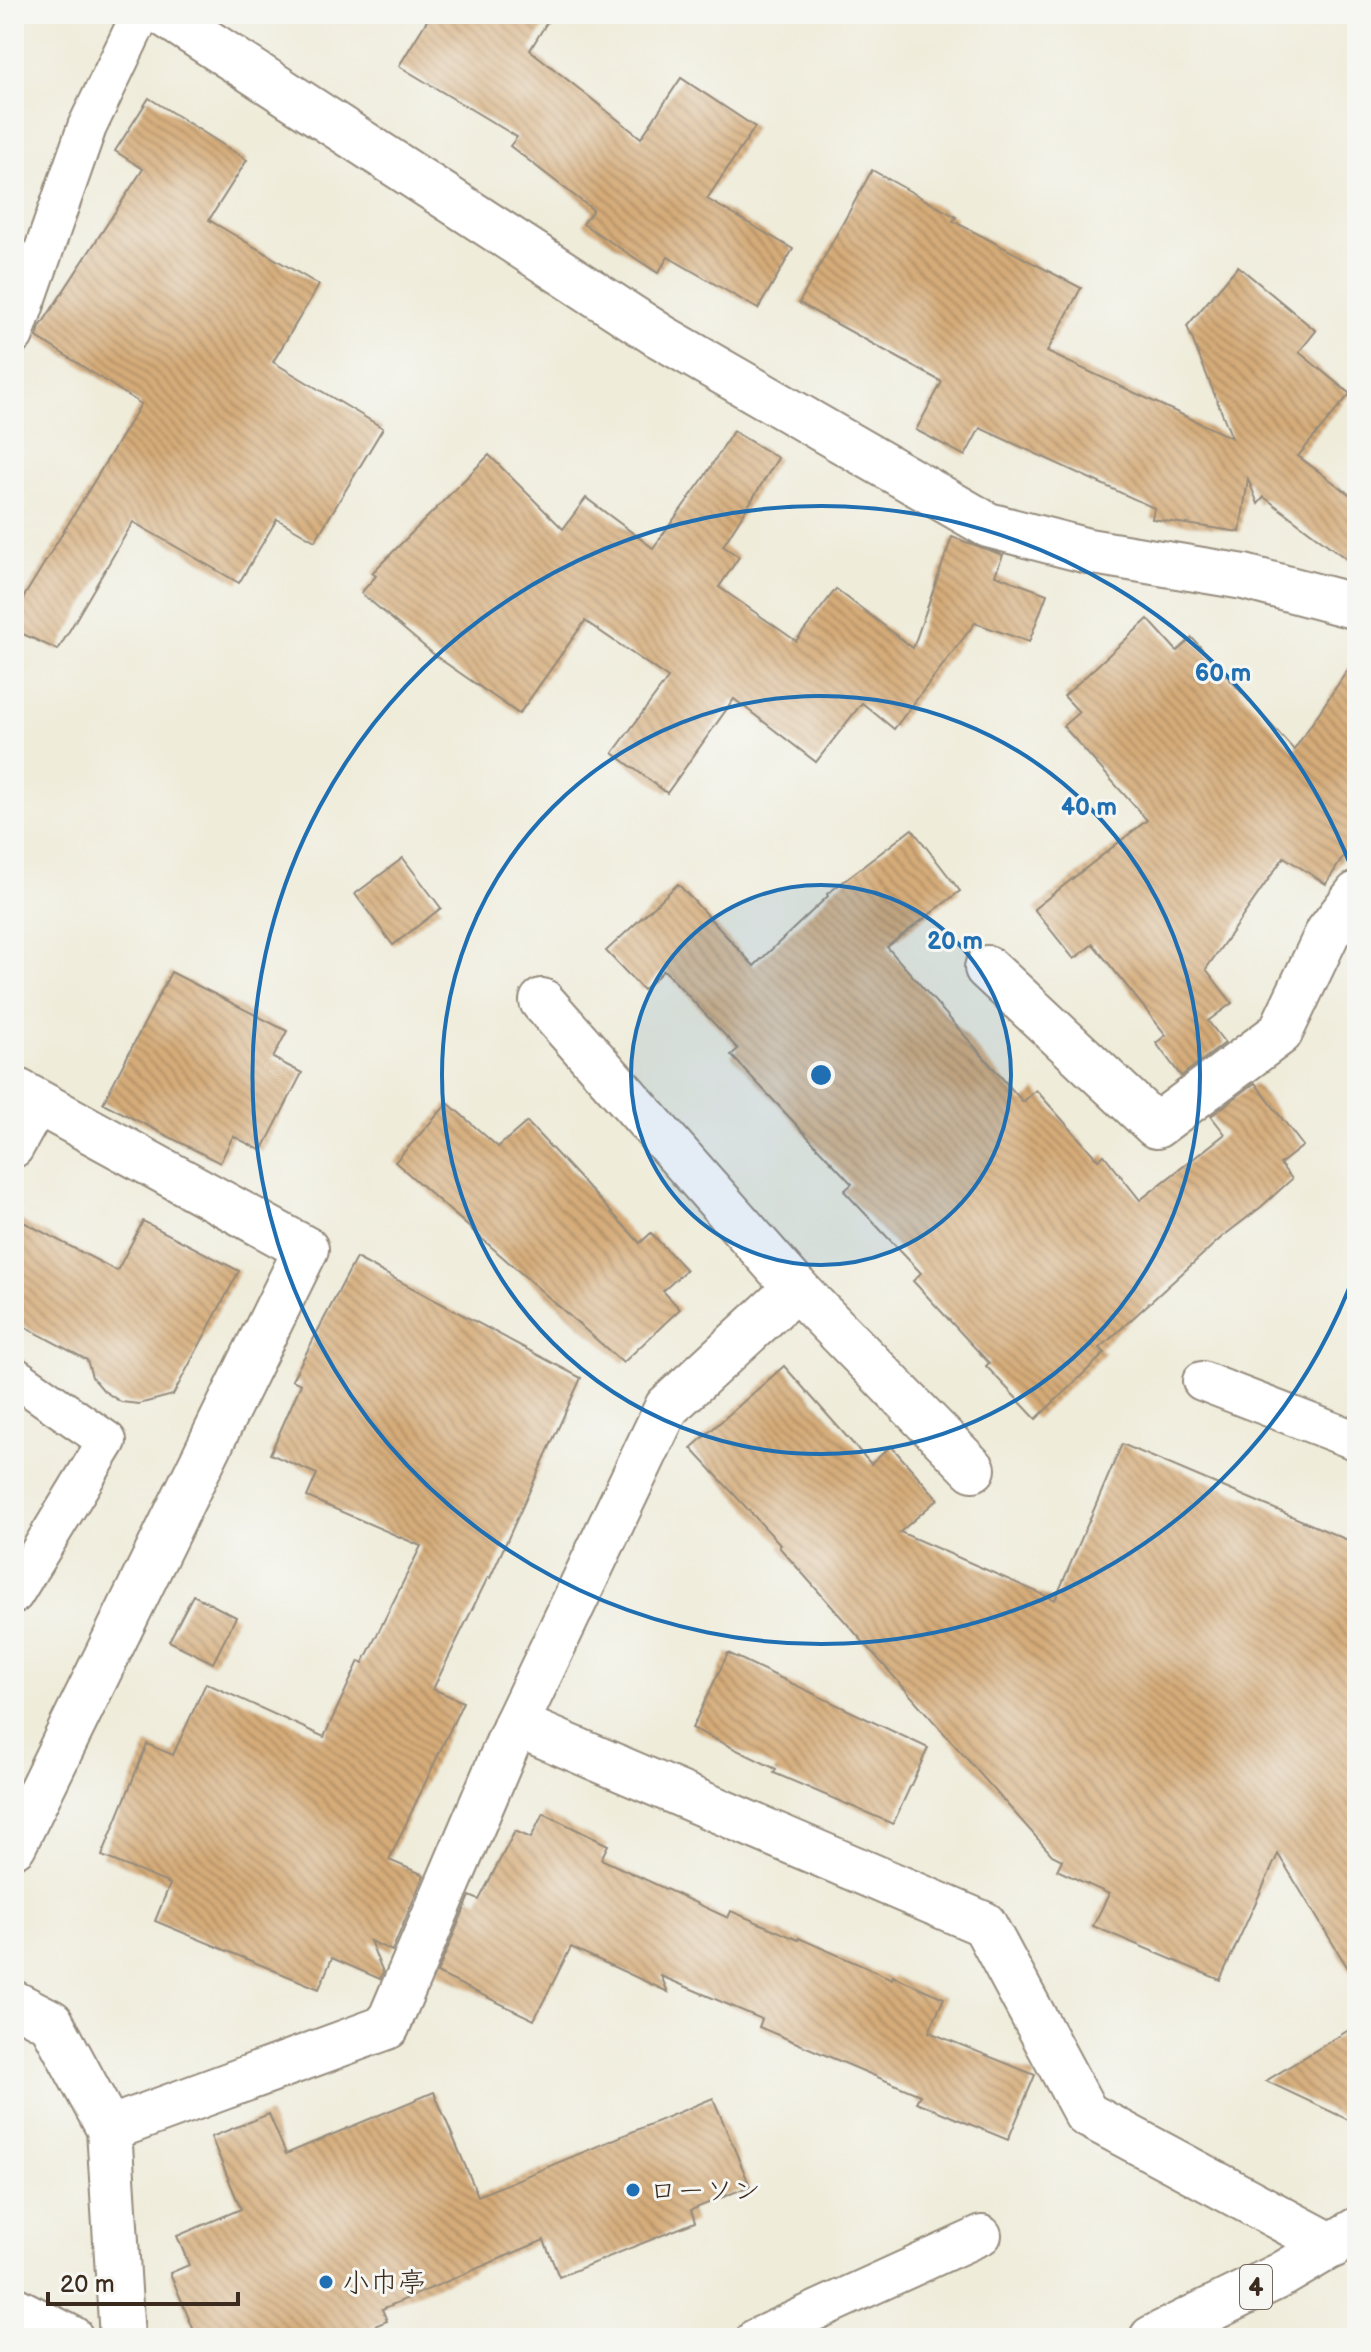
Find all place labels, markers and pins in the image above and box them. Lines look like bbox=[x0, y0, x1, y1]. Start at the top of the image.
centre of rings bbox=[807, 1061, 835, 1089]
place label: ローソン bbox=[649, 2175, 761, 2208]
marker: ローソン bbox=[624, 2181, 642, 2199]
place label: 小巾亭 bbox=[342, 2267, 426, 2300]
marker: 小巾亭 bbox=[317, 2273, 335, 2291]

